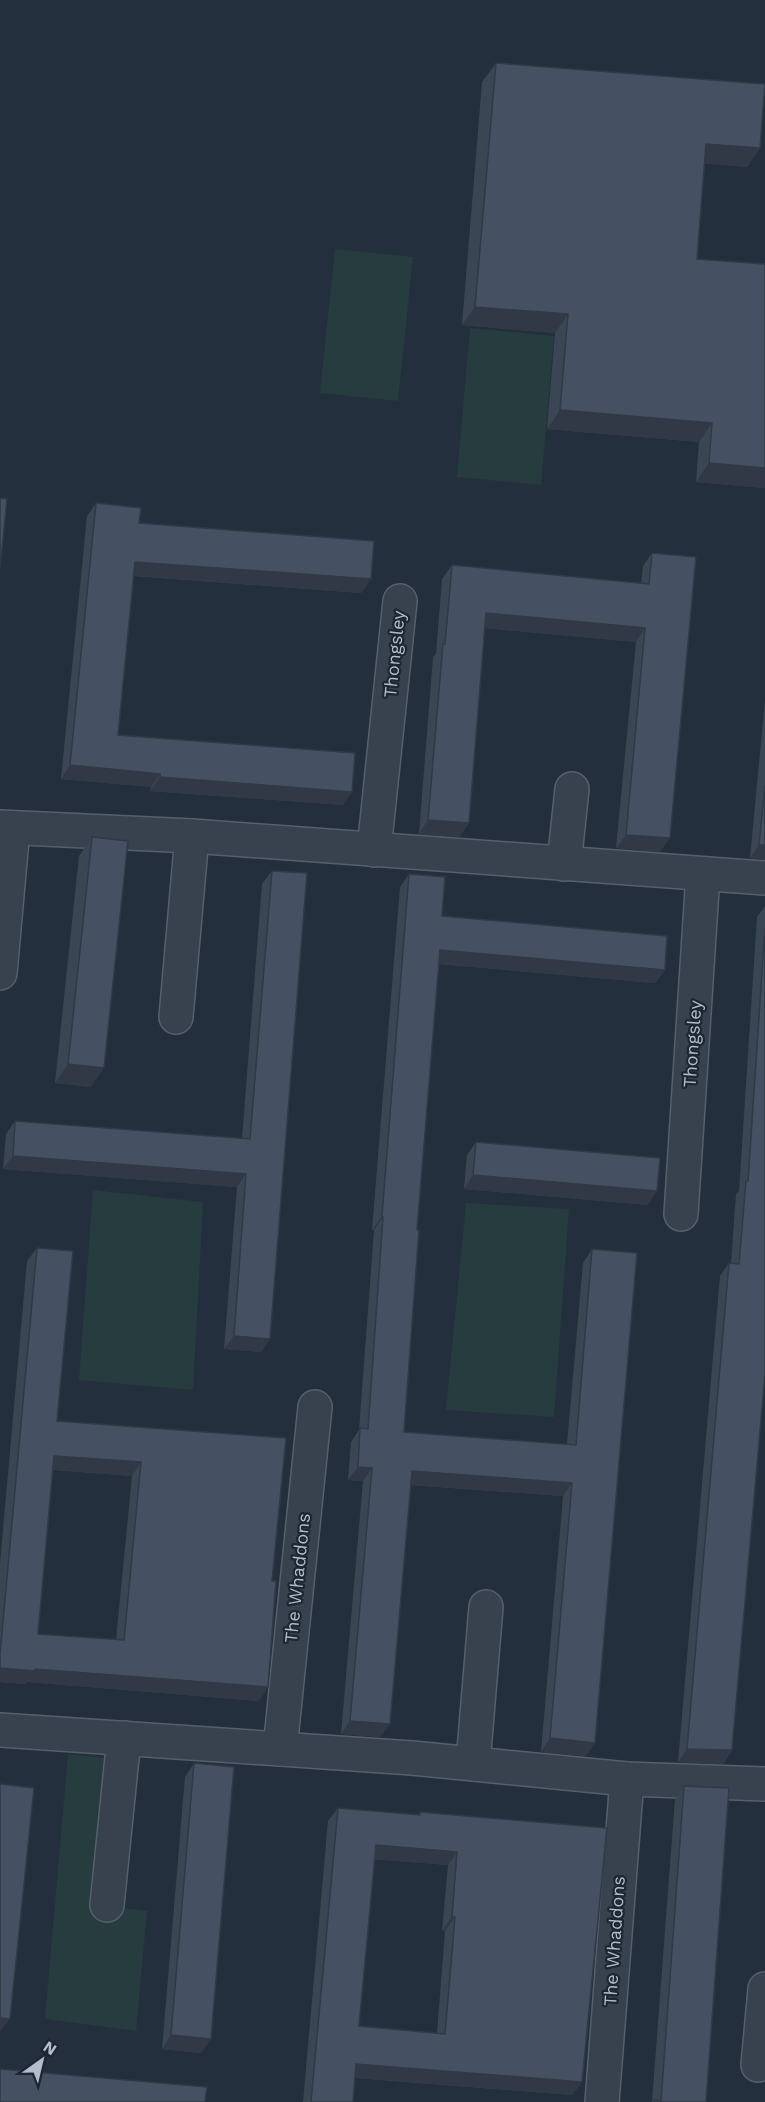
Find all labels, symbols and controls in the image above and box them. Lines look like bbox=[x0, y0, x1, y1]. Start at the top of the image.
street label: Thongsley bbox=[379, 609, 409, 699]
street label: Thongsley bbox=[678, 999, 706, 1088]
street label: The Whaddons bbox=[280, 1512, 314, 1644]
street label: The Whaddons bbox=[599, 1875, 629, 2007]
north arrow bbox=[12, 2030, 72, 2090]
text: N bbox=[40, 2037, 60, 2059]

